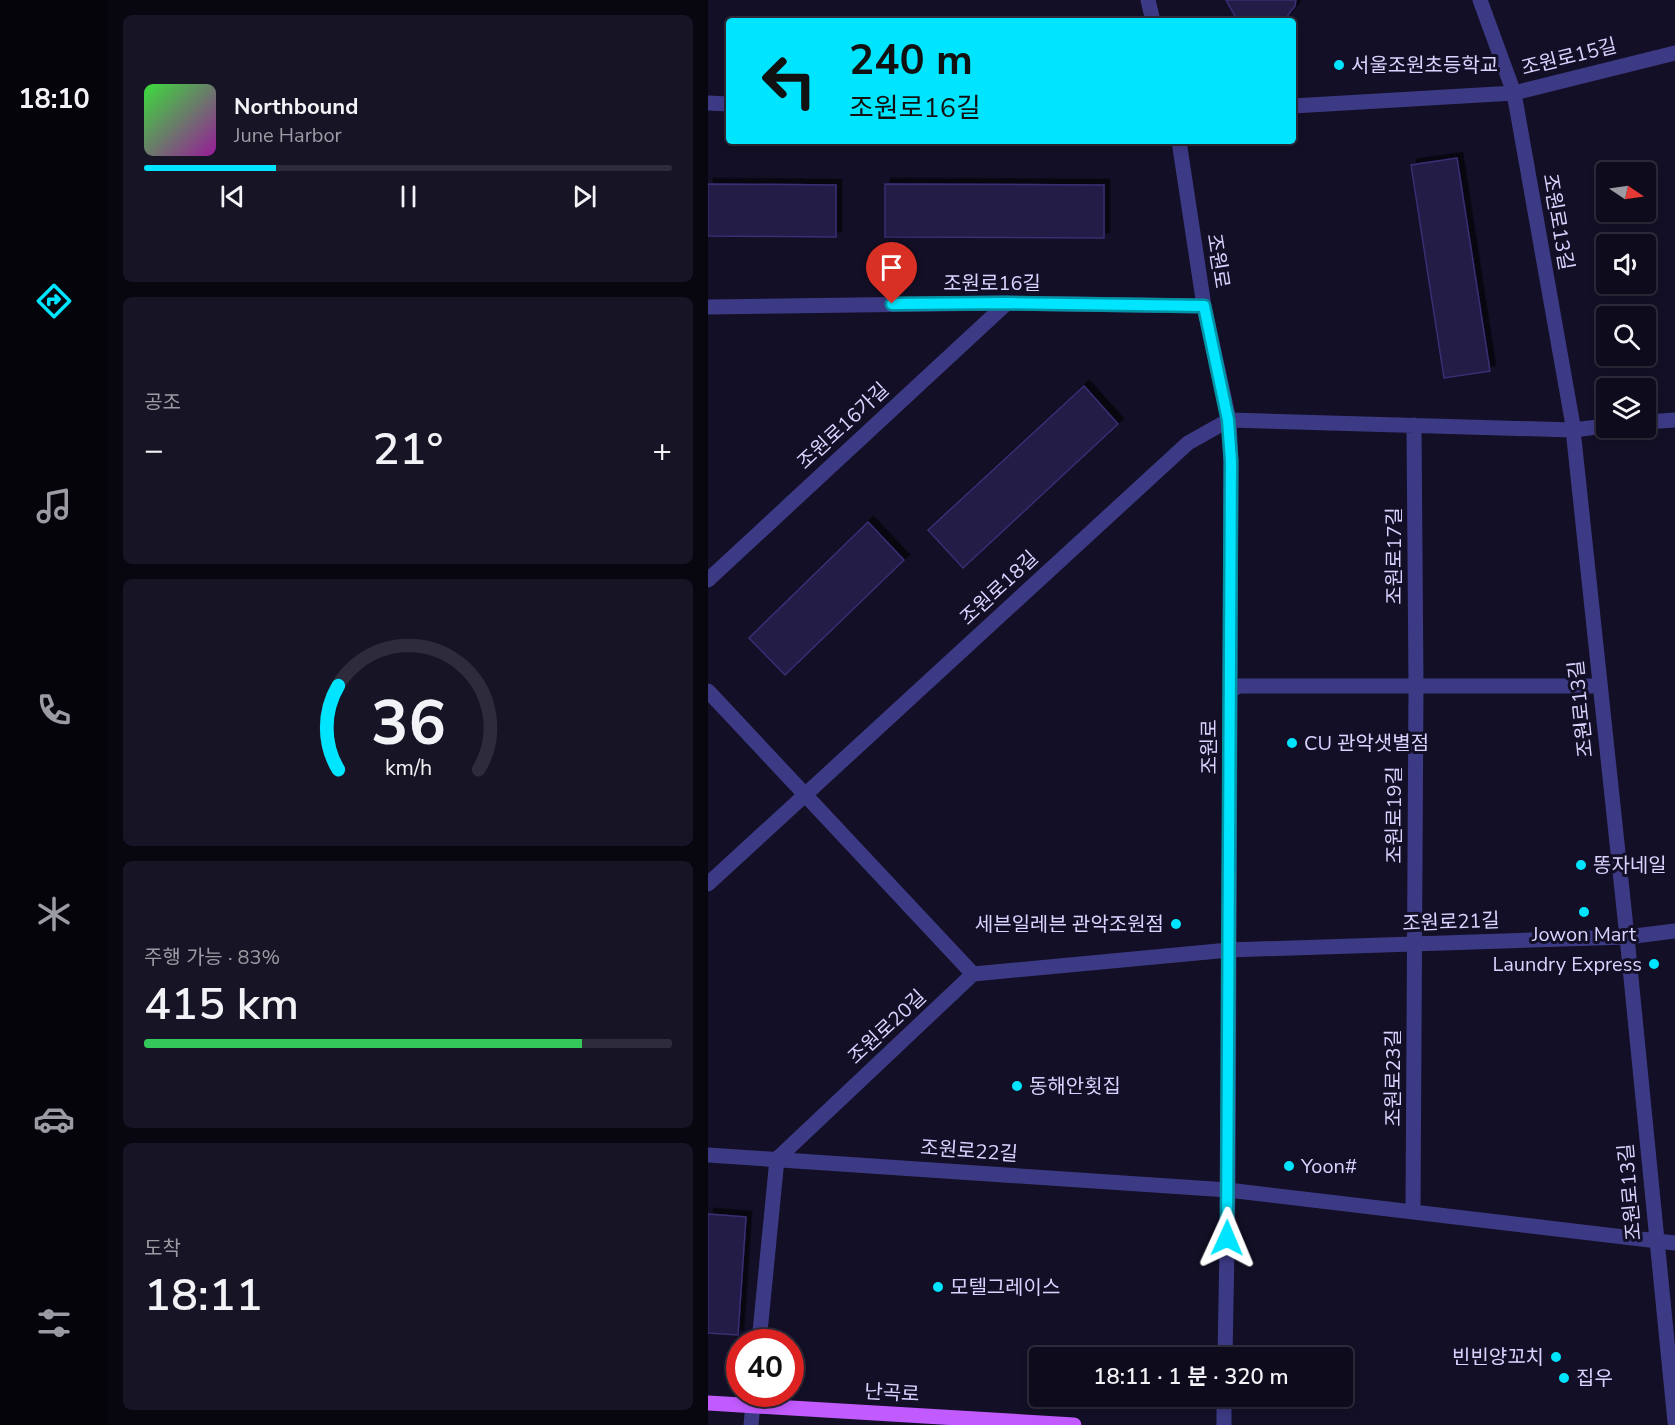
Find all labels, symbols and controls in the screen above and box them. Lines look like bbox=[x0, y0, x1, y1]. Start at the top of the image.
text: 240 m bbox=[849, 32, 973, 89]
street label: 조원로15길 bbox=[1518, 32, 1620, 82]
icon: left bbox=[750, 42, 828, 120]
place label: 서울조원초등학교 bbox=[1351, 52, 1498, 79]
marker: 서울조원초등학교 bbox=[1332, 58, 1346, 72]
text: 18:10 bbox=[18, 81, 90, 118]
text: 조원로16길 bbox=[849, 90, 981, 127]
text: Northbound bbox=[234, 92, 358, 122]
text: June Harbor bbox=[234, 122, 342, 149]
north arrow bbox=[1596, 162, 1656, 222]
map controls bbox=[1596, 162, 1656, 438]
street label: 조원로13길 bbox=[1536, 172, 1580, 272]
icon: previous bbox=[216, 180, 249, 213]
icon: pause bbox=[392, 180, 425, 213]
icon: next bbox=[568, 180, 601, 213]
street label: 조원로 bbox=[1200, 232, 1236, 290]
button: sound bbox=[1596, 234, 1656, 294]
pin bbox=[866, 242, 917, 304]
icon: arrive bbox=[875, 251, 908, 284]
street label: 조원로16길 bbox=[943, 270, 1041, 297]
icon: directions bbox=[33, 280, 75, 322]
button: search bbox=[1596, 306, 1656, 366]
street label: 조원로16가길 bbox=[791, 377, 895, 475]
button: layers bbox=[1596, 378, 1656, 438]
text: 공조 bbox=[144, 389, 181, 416]
text: 21° bbox=[373, 419, 443, 480]
text: − bbox=[144, 428, 164, 473]
text: + bbox=[652, 428, 672, 473]
icon: music bbox=[33, 485, 75, 527]
street label: 조원로17길 bbox=[1381, 507, 1408, 605]
street label: 조원로18길 bbox=[954, 545, 1044, 631]
street label: 조원로13길 bbox=[1562, 659, 1600, 759]
text: 36 bbox=[371, 681, 445, 766]
icon: phone bbox=[33, 689, 75, 731]
street label: 조원로 bbox=[1196, 719, 1223, 775]
place label: CU 관악샛별점 bbox=[1304, 730, 1429, 757]
marker: CU 관악샛별점 bbox=[1285, 736, 1299, 750]
text: km/h bbox=[384, 753, 432, 783]
street label: 조원로19길 bbox=[1381, 766, 1408, 864]
place label: 똥자네일 bbox=[1593, 852, 1667, 879]
marker: 똥자네일 bbox=[1574, 858, 1588, 872]
icon: climate bbox=[33, 893, 75, 935]
marker: Jowon Mart bbox=[1577, 905, 1591, 919]
street label: 조원로21길 bbox=[1402, 907, 1500, 937]
place label: 세븐일레븐 관악조원점 bbox=[975, 911, 1164, 938]
marker: 세븐일레븐 관악조원점 bbox=[1169, 917, 1183, 931]
place label: Jowon Mart bbox=[1531, 921, 1637, 948]
text: 주행 가능 · 83% bbox=[144, 944, 280, 971]
place label: Laundry Express bbox=[1492, 951, 1642, 978]
marker: Laundry Express bbox=[1647, 957, 1661, 971]
text: 415 km bbox=[144, 974, 299, 1035]
street label: 조원로20길 bbox=[842, 984, 932, 1070]
street label: 조원로23길 bbox=[1380, 1029, 1407, 1127]
place label: 동해안횟집 bbox=[1029, 1073, 1121, 1100]
marker: 동해안횟집 bbox=[1010, 1079, 1024, 1093]
icon: car bbox=[33, 1098, 75, 1140]
street label: 조원로22길 bbox=[919, 1134, 1019, 1168]
street label: 조원로13길 bbox=[1612, 1142, 1648, 1242]
place label: Yoon# bbox=[1300, 1153, 1357, 1180]
marker: Yoon# bbox=[1282, 1159, 1296, 1173]
position arrow bbox=[1195, 1206, 1259, 1270]
text: 도착 bbox=[144, 1235, 181, 1262]
text: 18:11 bbox=[144, 1265, 263, 1326]
place label: 모텔그레이스 bbox=[950, 1274, 1060, 1301]
marker: 모텔그레이스 bbox=[931, 1280, 945, 1294]
icon: filters bbox=[33, 1302, 75, 1344]
speed limit sign: 40 bbox=[726, 1329, 804, 1407]
place label: 빈빈양꼬치 bbox=[1452, 1344, 1544, 1371]
marker: 빈빈양꼬치 bbox=[1549, 1350, 1563, 1364]
text: 18:11 · 1 분 · 320 m bbox=[1093, 1362, 1289, 1392]
place label: 집우 bbox=[1576, 1365, 1613, 1392]
marker: 집우 bbox=[1557, 1371, 1571, 1385]
street label: 난곡로 bbox=[864, 1378, 920, 1408]

